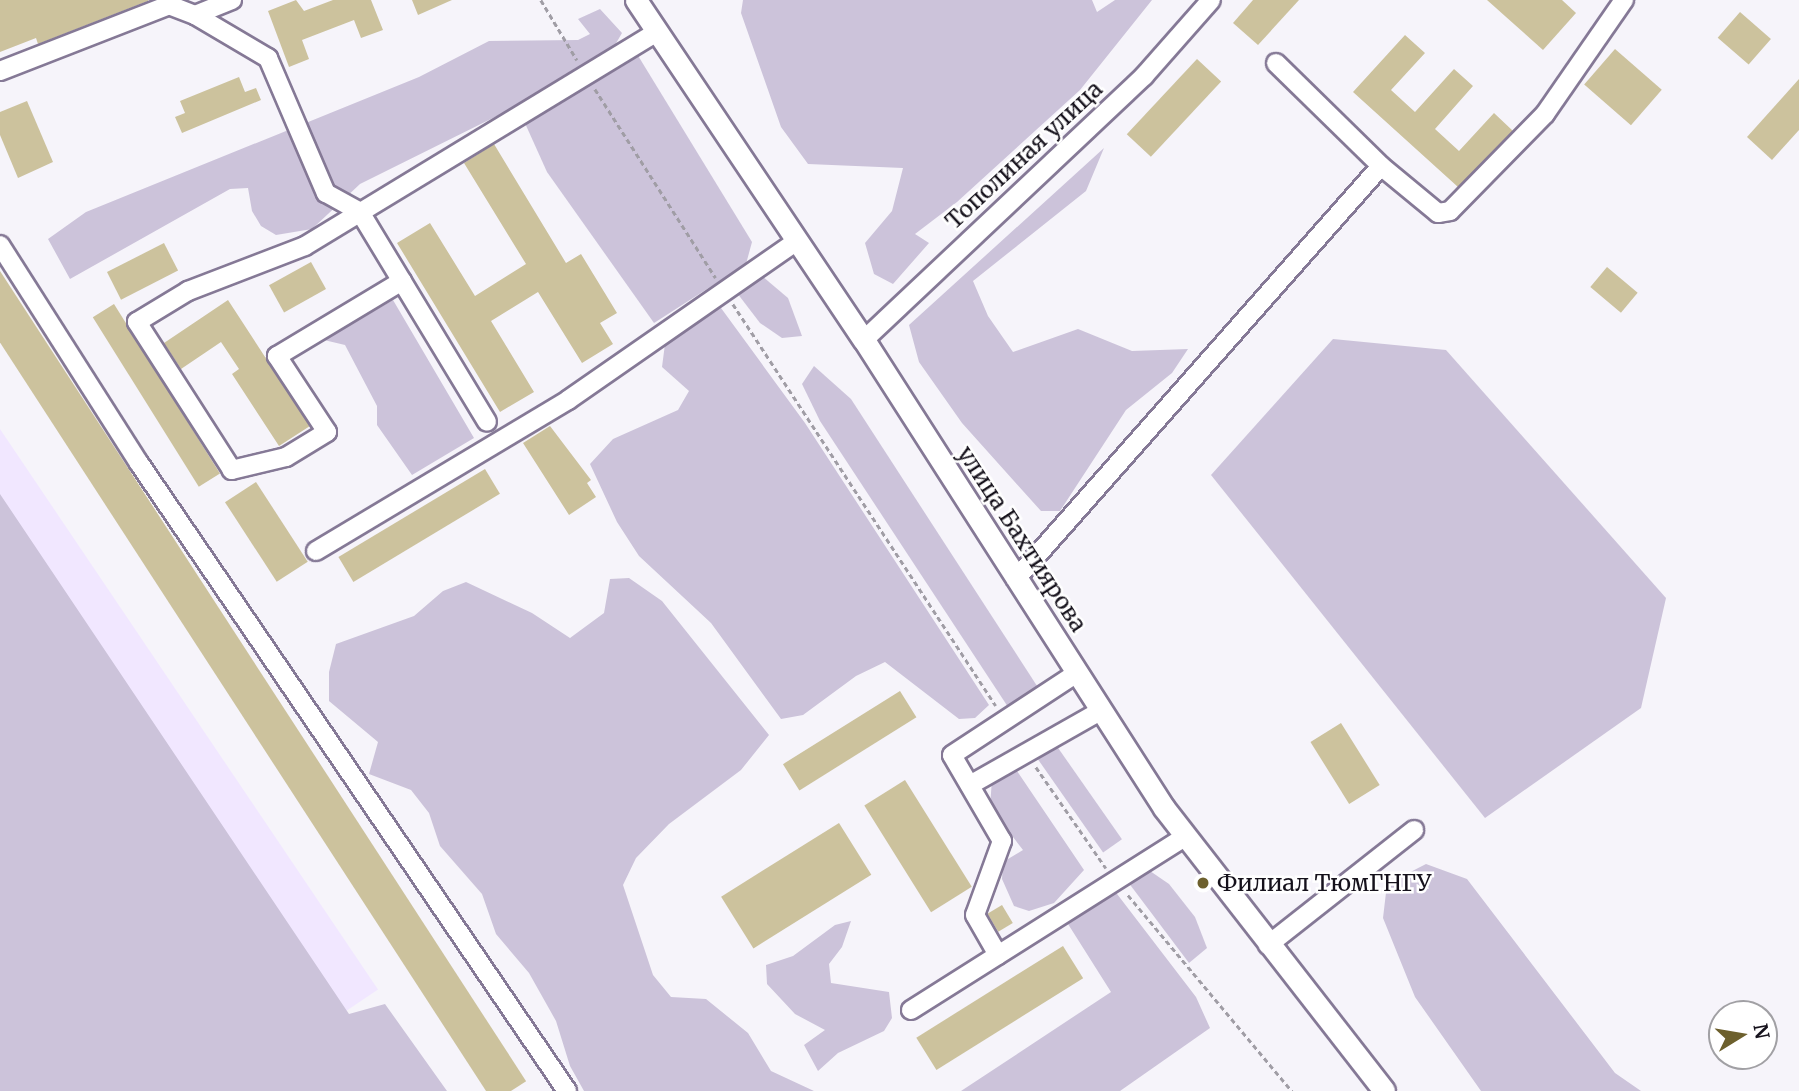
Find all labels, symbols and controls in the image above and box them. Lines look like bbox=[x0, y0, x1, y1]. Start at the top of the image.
street label: Тополиная улица bbox=[940, 75, 1108, 235]
street label: улица Бахтиярова bbox=[952, 441, 1092, 637]
place label: Филиал ТюмГНГУ bbox=[1217, 869, 1431, 897]
marker: Филиал ТюмГНГУ bbox=[1195, 875, 1211, 891]
north arrow bbox=[1708, 1000, 1778, 1070]
text: N bbox=[1748, 1022, 1775, 1041]

